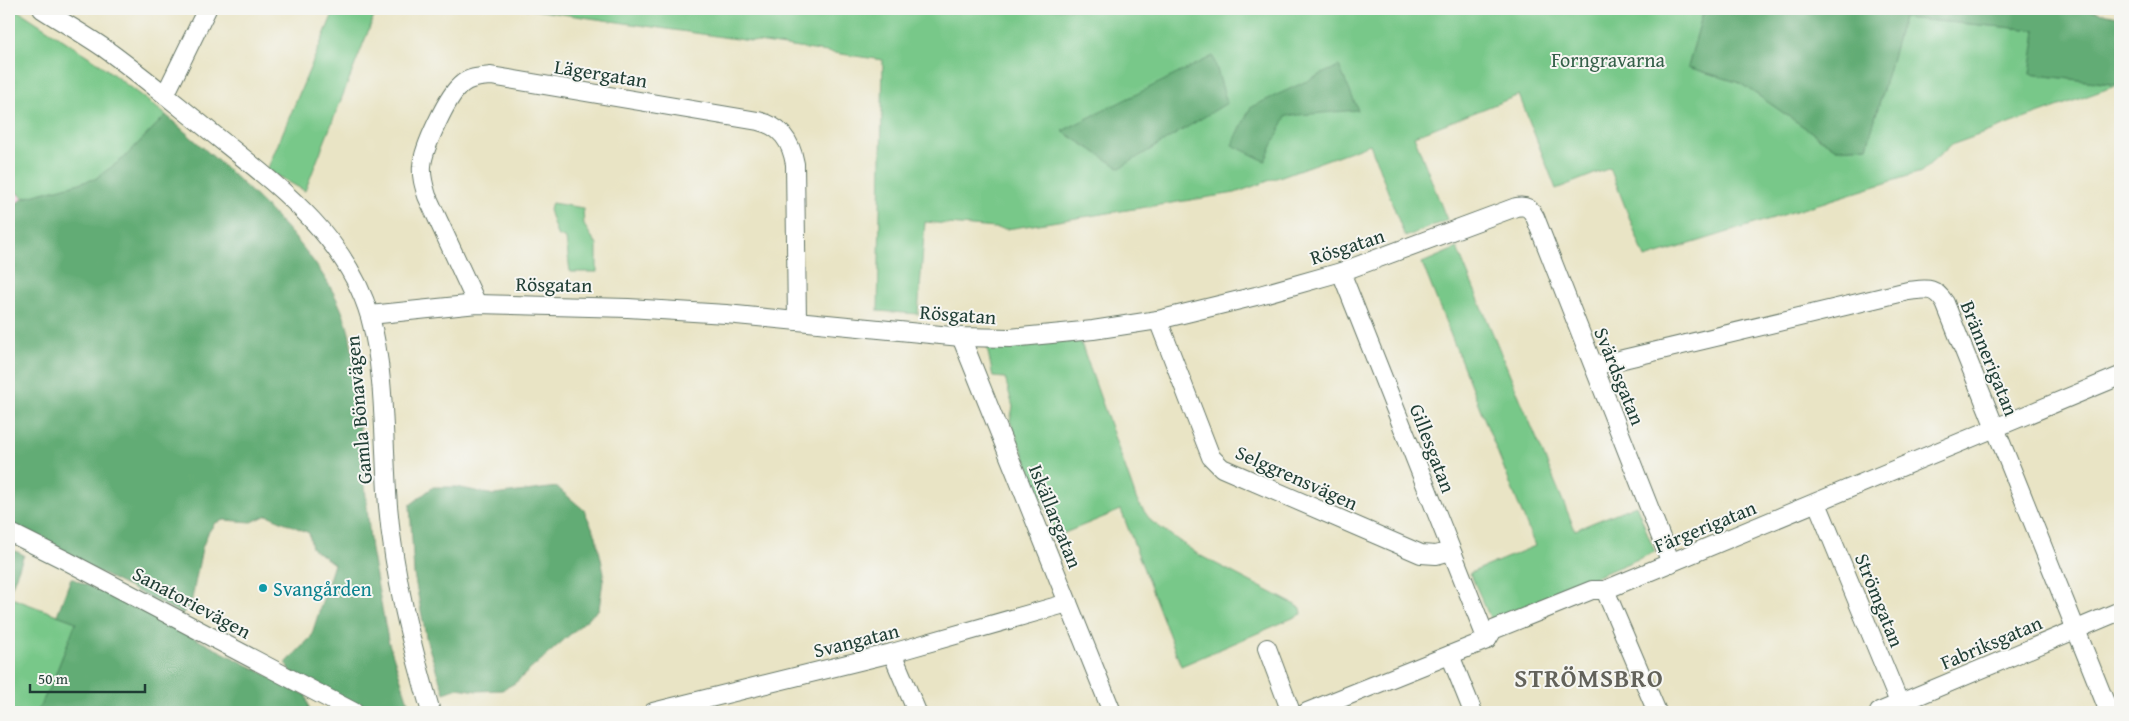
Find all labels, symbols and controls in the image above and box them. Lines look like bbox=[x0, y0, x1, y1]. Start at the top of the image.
park label: Forngravarna bbox=[1551, 45, 1665, 74]
street label: Lägergatan bbox=[552, 51, 650, 95]
street label: Rösgatan bbox=[1306, 220, 1388, 272]
street label: Rösgatan bbox=[515, 269, 593, 299]
street label: Brännerigatan bbox=[1954, 296, 2026, 420]
street label: Rösgatan bbox=[919, 297, 997, 331]
street label: Svärdsgatan bbox=[1587, 323, 1653, 429]
street label: Gamla Bönavägen bbox=[337, 335, 379, 485]
street label: Gillesgatan bbox=[1403, 399, 1463, 497]
street label: Selggrensvägen bbox=[1231, 437, 1363, 517]
street label: Iskällargatan bbox=[1022, 460, 1090, 572]
street label: Färgerigatan bbox=[1650, 492, 1760, 560]
street label: Strömgatan bbox=[1848, 549, 1912, 651]
street label: Sanatorievägen bbox=[128, 559, 256, 645]
place label: Svangården bbox=[273, 574, 372, 603]
marker: Svangården bbox=[257, 582, 269, 594]
street label: Fabriksgatan bbox=[1936, 608, 2046, 676]
street label: Svangatan bbox=[810, 615, 902, 665]
district label: STRÖMSBRO bbox=[1514, 660, 1664, 696]
scale bar bbox=[30, 661, 145, 693]
text: 50 m bbox=[38, 668, 69, 689]

